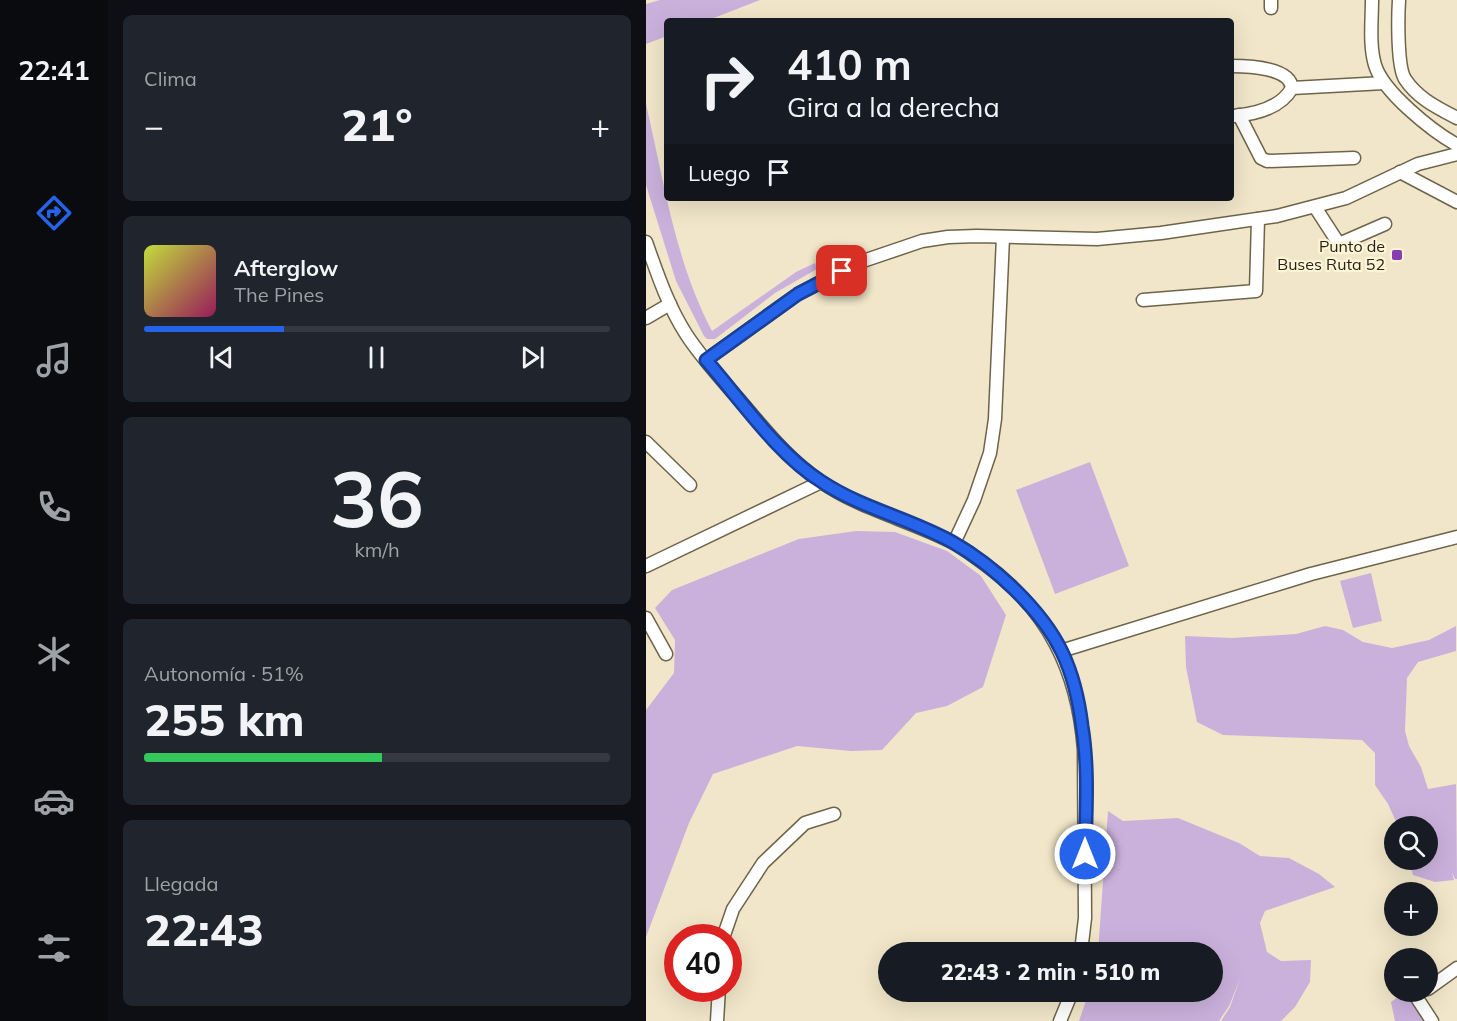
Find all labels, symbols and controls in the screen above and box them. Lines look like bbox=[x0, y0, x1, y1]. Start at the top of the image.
text: 410 m bbox=[787, 38, 912, 91]
icon: right bbox=[688, 42, 766, 120]
text: 22:41 bbox=[18, 53, 90, 87]
text: Clima bbox=[144, 66, 197, 91]
text: Gira a la derecha bbox=[787, 90, 1000, 124]
text: 21° bbox=[341, 96, 413, 152]
text: − bbox=[144, 105, 164, 146]
text: + bbox=[590, 105, 610, 146]
icon: arrive bbox=[762, 156, 795, 189]
text: Luego bbox=[688, 159, 750, 187]
icon: directions bbox=[33, 192, 75, 234]
place label: Punto de Buses Ruta 52 bbox=[1277, 236, 1385, 274]
pin bbox=[816, 245, 867, 296]
marker: Punto de Buses Ruta 52 bbox=[1390, 248, 1404, 262]
text: Afterglow bbox=[234, 254, 338, 282]
icon: arrive bbox=[825, 254, 858, 287]
text: The Pines bbox=[234, 282, 324, 307]
icon: music bbox=[33, 339, 75, 381]
icon: previous bbox=[205, 341, 238, 374]
icon: pause bbox=[360, 341, 393, 374]
icon: next bbox=[516, 341, 549, 374]
text: 36 bbox=[330, 449, 424, 547]
icon: phone bbox=[33, 486, 75, 528]
text: km/h bbox=[354, 537, 400, 562]
icon: climate bbox=[33, 633, 75, 675]
text: Autonomía · 51% bbox=[144, 661, 304, 686]
text: 255 km bbox=[144, 691, 305, 747]
icon: car bbox=[33, 780, 75, 822]
map controls bbox=[1384, 816, 1438, 1002]
button: search bbox=[1384, 816, 1438, 870]
position arrow bbox=[1053, 822, 1117, 886]
text: Llegada bbox=[144, 871, 219, 896]
button: + bbox=[1384, 882, 1438, 936]
text: 22:43 bbox=[144, 901, 264, 957]
speed limit sign: 40 bbox=[664, 924, 742, 1002]
icon: filters bbox=[33, 927, 75, 969]
button: − bbox=[1384, 948, 1438, 1002]
text: 22:43 · 2 min · 510 m bbox=[941, 958, 1160, 986]

